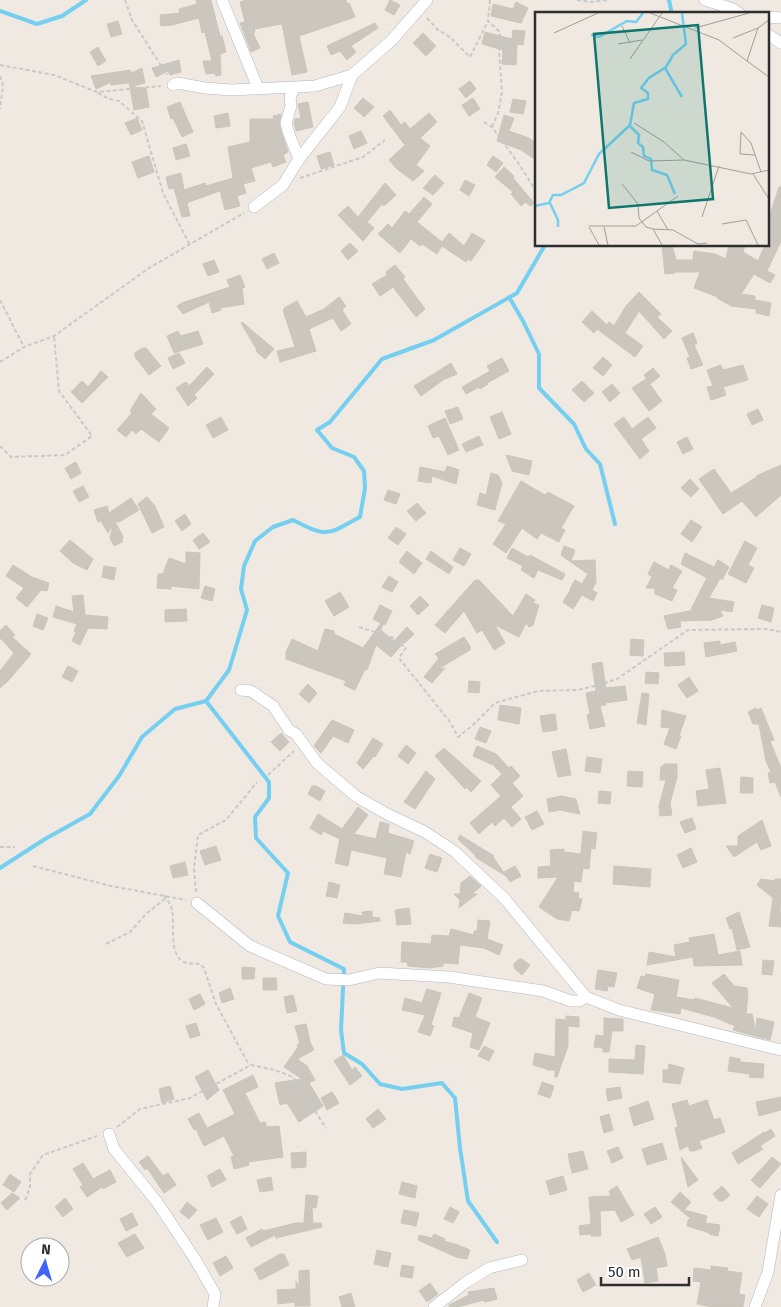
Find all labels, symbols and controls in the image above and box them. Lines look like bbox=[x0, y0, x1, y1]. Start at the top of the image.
inset map bbox=[535, 12, 768, 246]
north arrow bbox=[20, 1237, 70, 1287]
text: N bbox=[41, 1241, 51, 1258]
scale bar bbox=[601, 1254, 688, 1286]
text: 50 m bbox=[608, 1263, 641, 1281]

